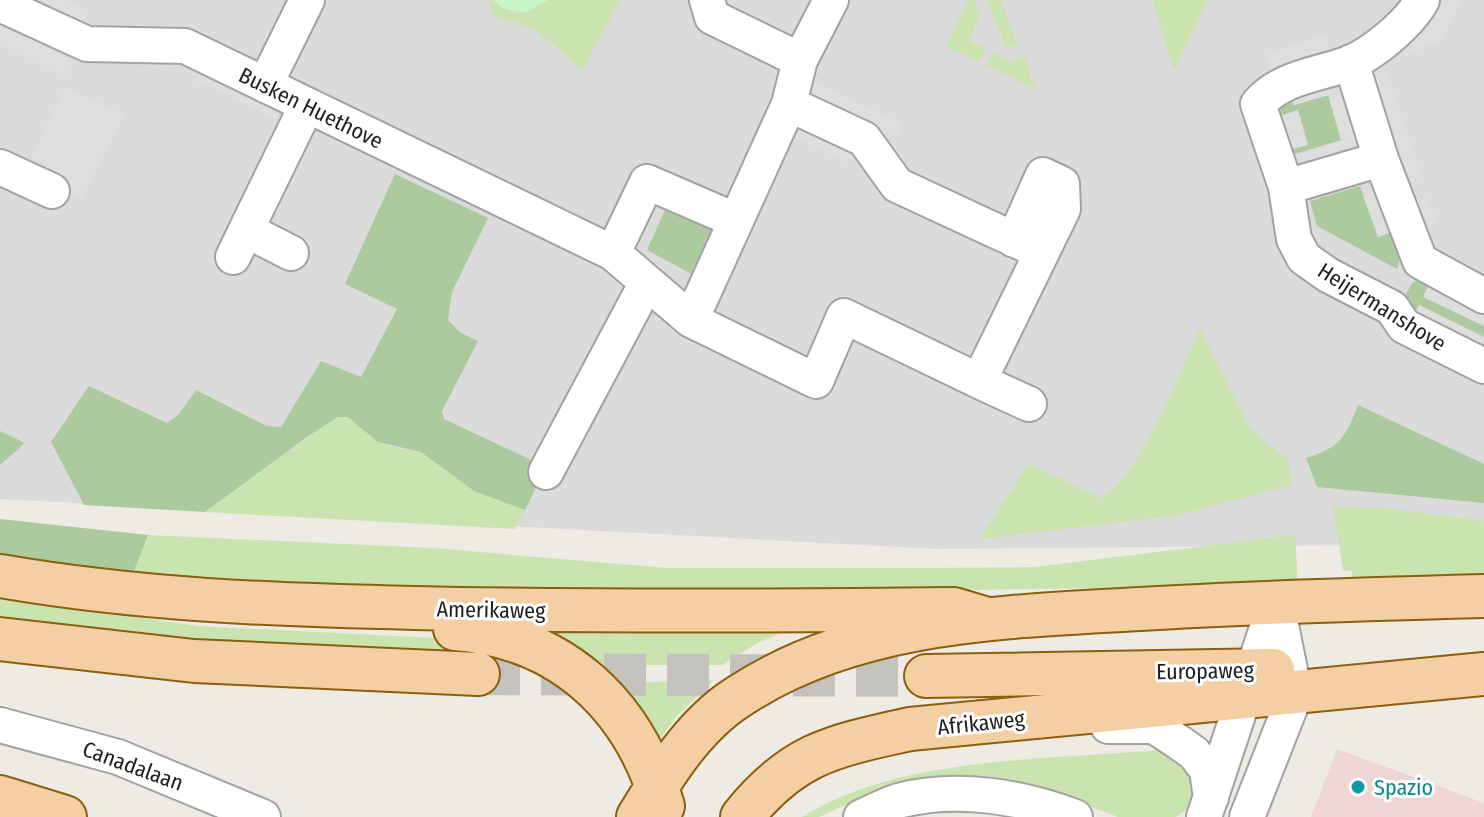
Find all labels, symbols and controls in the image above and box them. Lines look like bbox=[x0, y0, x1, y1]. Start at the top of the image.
street label: Busken Huethove bbox=[234, 61, 388, 155]
street label: Heijermanshove bbox=[1313, 257, 1451, 357]
street label: Amerikaweg bbox=[436, 596, 546, 624]
street label: Europaweg bbox=[1156, 657, 1255, 685]
street label: Afrikaweg bbox=[936, 705, 1027, 741]
street label: Canadalaan bbox=[79, 735, 187, 797]
place label: Spazio bbox=[1374, 774, 1433, 801]
marker: Spazio bbox=[1349, 778, 1367, 796]

